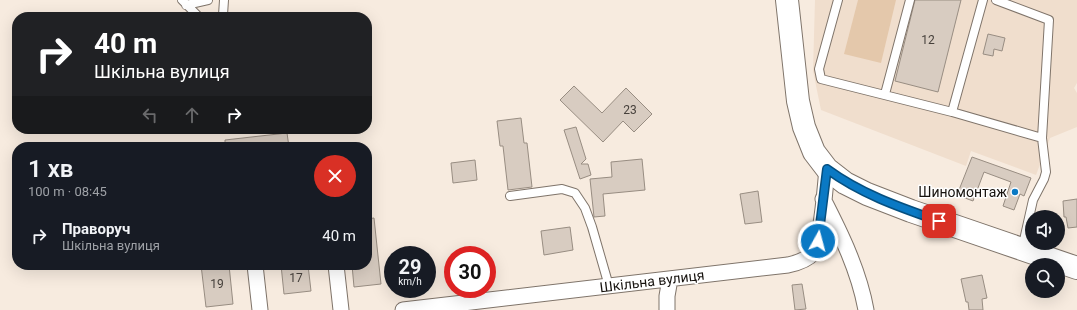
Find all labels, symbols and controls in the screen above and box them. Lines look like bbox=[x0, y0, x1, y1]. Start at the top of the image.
text: 40 m bbox=[94, 27, 157, 60]
icon: right bbox=[28, 28, 80, 80]
house number: 12 bbox=[921, 33, 935, 47]
text: Шкільна вулиця bbox=[94, 61, 230, 82]
house number: 23 bbox=[623, 103, 637, 117]
icon: left bbox=[139, 104, 161, 126]
icon: ahead bbox=[181, 104, 203, 126]
icon: right bbox=[223, 104, 245, 126]
text: 1 хв bbox=[28, 155, 73, 183]
button: close bbox=[314, 155, 356, 197]
text: 100 m · 08:45 bbox=[28, 184, 107, 199]
place label: Шиномонтаж bbox=[918, 184, 1007, 200]
marker: Шиномонтаж bbox=[1010, 187, 1020, 197]
pin bbox=[922, 204, 956, 238]
icon: arrive bbox=[928, 210, 950, 232]
map controls bbox=[1025, 210, 1065, 298]
button: sound bbox=[1025, 210, 1065, 250]
text: Праворуч bbox=[62, 220, 130, 238]
position arrow bbox=[797, 220, 839, 262]
icon: right bbox=[28, 225, 50, 247]
text: 40 m bbox=[322, 227, 356, 245]
text: Шкільна вулиця bbox=[62, 238, 160, 253]
speed limit sign: 30 bbox=[444, 246, 496, 298]
text: 29 bbox=[399, 255, 421, 279]
button: search bbox=[1025, 258, 1065, 298]
street label: Шкільна вулиця bbox=[599, 267, 705, 295]
house number: 17 bbox=[289, 271, 303, 285]
text: km/h bbox=[398, 276, 422, 287]
house number: 19 bbox=[210, 277, 224, 291]

